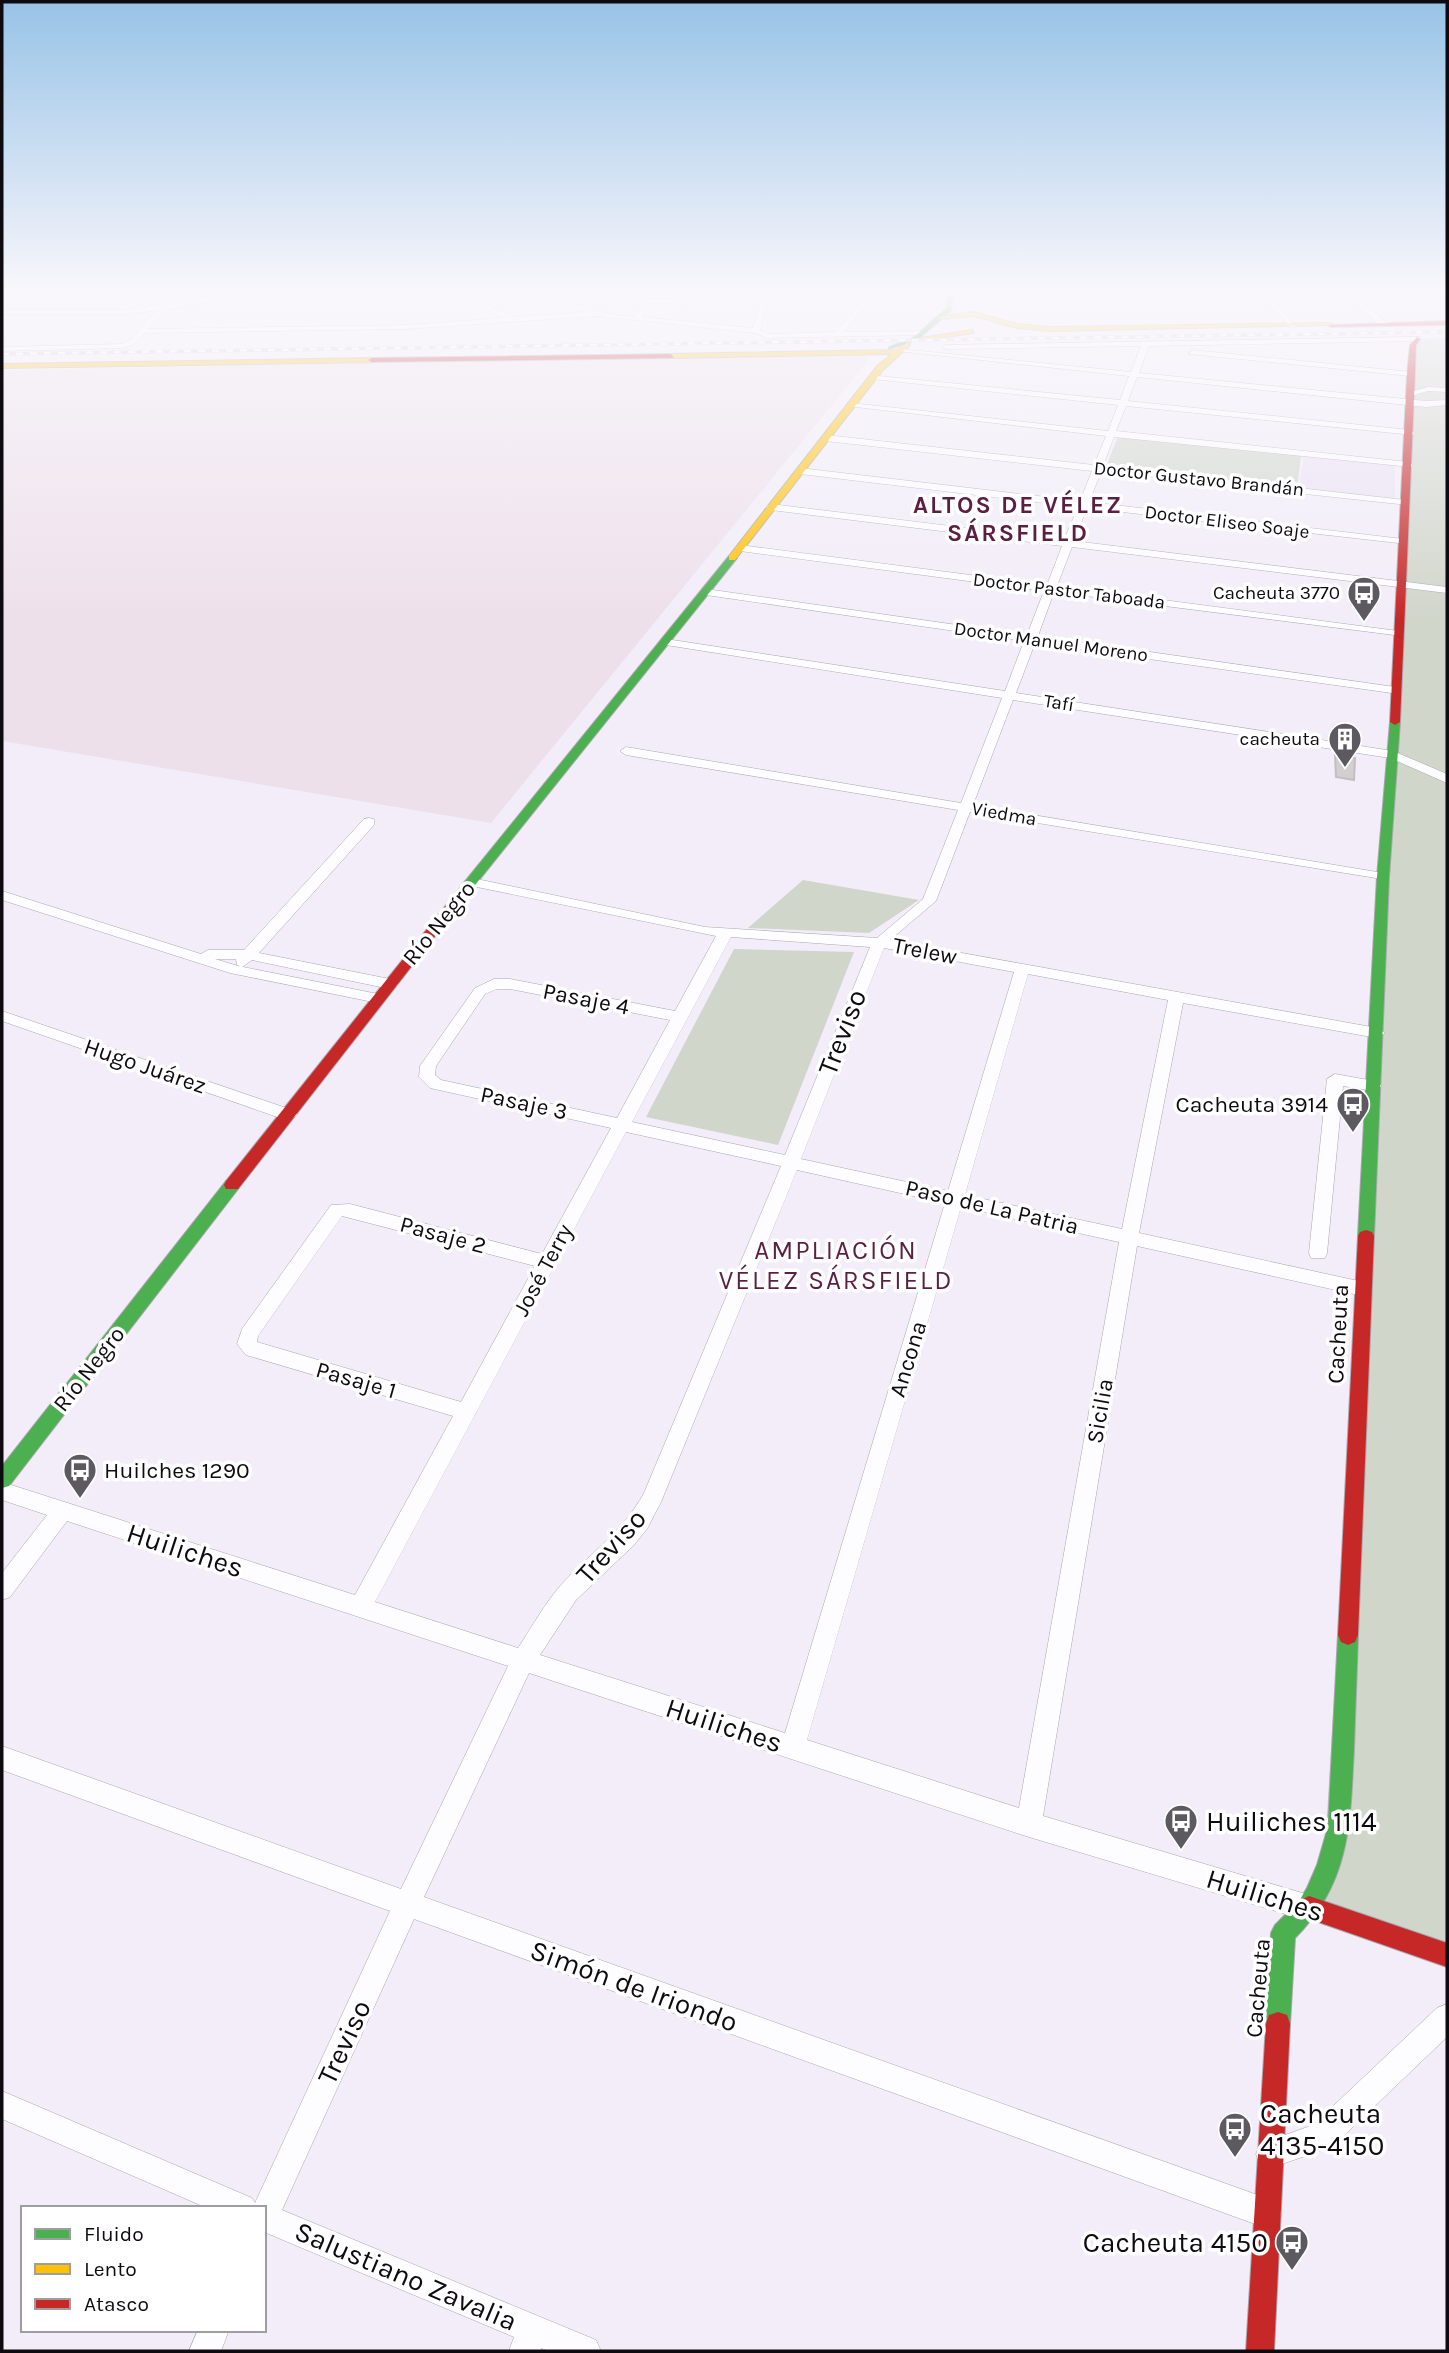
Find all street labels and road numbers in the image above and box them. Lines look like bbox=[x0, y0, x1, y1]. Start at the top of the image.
street label: Doctor Gustavo Brandán bbox=[1093, 457, 1305, 501]
street label: Doctor Eliseo Soaje bbox=[1143, 501, 1311, 543]
street label: Doctor Pastor Taboada bbox=[972, 568, 1166, 614]
street label: Doctor Manuel Moreno bbox=[953, 617, 1149, 667]
street label: Tafí bbox=[1042, 690, 1076, 716]
street label: Viedma bbox=[970, 797, 1038, 831]
street label: Río Negro bbox=[397, 875, 481, 971]
street label: Trelew bbox=[891, 932, 960, 971]
street label: Pasaje 4 bbox=[540, 977, 632, 1021]
street label: Treviso bbox=[811, 985, 873, 1079]
street label: Hugo Juárez bbox=[80, 1033, 210, 1099]
street label: Pasaje 3 bbox=[478, 1081, 570, 1125]
street label: Paso de La Patria bbox=[903, 1174, 1081, 1240]
street label: Pasaje 2 bbox=[397, 1211, 489, 1259]
street label: José Terry bbox=[508, 1219, 579, 1321]
street label: Cacheuta bbox=[1322, 1284, 1354, 1384]
street label: Ancona bbox=[884, 1318, 932, 1400]
street label: Río Negro bbox=[47, 1321, 131, 1417]
street label: Pasaje 1 bbox=[313, 1356, 399, 1404]
street label: Sicilia bbox=[1081, 1376, 1119, 1446]
street label: Treviso bbox=[569, 1502, 653, 1590]
street label: Huiliches bbox=[123, 1516, 247, 1584]
street label: Huiliches bbox=[662, 1691, 786, 1759]
street label: Huiliches bbox=[1202, 1862, 1328, 1928]
street label: Simón de Iriondo bbox=[526, 1933, 742, 2039]
street label: Cacheuta bbox=[1240, 1937, 1276, 2039]
street label: Treviso bbox=[310, 1995, 378, 2089]
street label: Salustiano Zavalia bbox=[290, 2214, 522, 2338]

